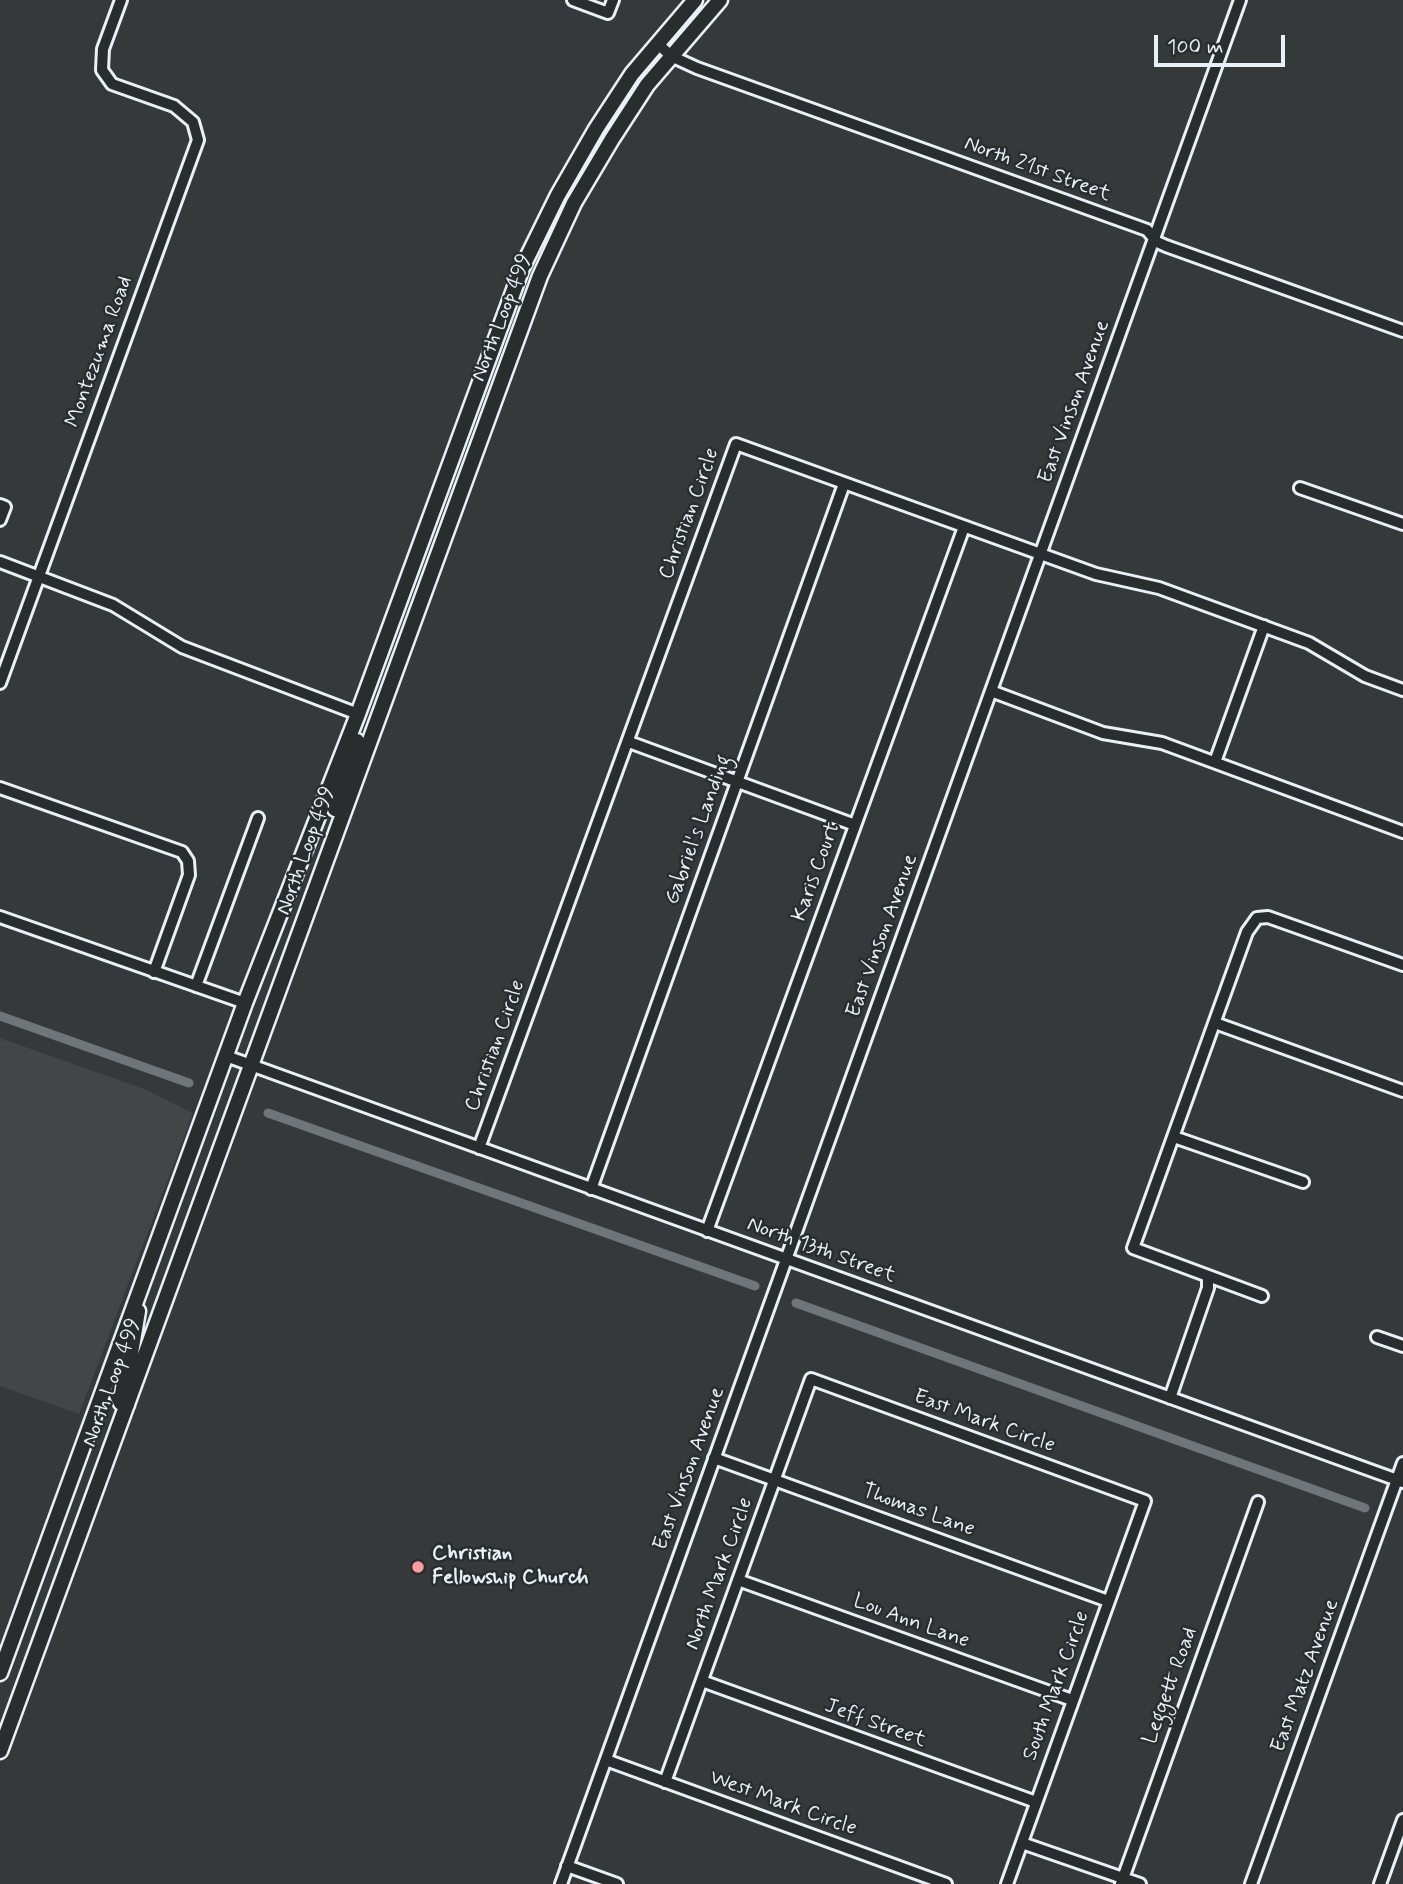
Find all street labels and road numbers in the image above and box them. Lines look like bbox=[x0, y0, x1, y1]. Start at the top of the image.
street label: North 21st Street bbox=[960, 132, 1114, 208]
street label: North Loop 499 bbox=[467, 250, 539, 386]
street label: Montezuma Road bbox=[61, 273, 139, 431]
street label: East Vinson Avenue bbox=[1034, 317, 1116, 487]
street label: Christian Circle bbox=[655, 445, 725, 583]
street label: Gabriel's Landing bbox=[660, 752, 738, 908]
street label: North Loop 499 bbox=[272, 783, 342, 919]
street label: Karis Court bbox=[787, 819, 847, 925]
street label: East Vinson Avenue bbox=[842, 851, 924, 1021]
street label: Christian Circle bbox=[461, 977, 531, 1115]
street label: North 13th Street bbox=[743, 1212, 899, 1290]
street label: North Loop 499 bbox=[78, 1315, 148, 1451]
street label: East Vinson Avenue bbox=[649, 1384, 731, 1554]
street label: East Mark Circle bbox=[910, 1385, 1058, 1459]
street label: Thomas Lane bbox=[858, 1479, 978, 1543]
street label: North Mark Circle bbox=[681, 1494, 759, 1654]
street label: Lou Ann Lane bbox=[850, 1589, 972, 1655]
street label: East Matz Avenue bbox=[1267, 1596, 1345, 1756]
street label: South Mark Circle bbox=[1018, 1608, 1096, 1764]
street label: Leggett Road bbox=[1138, 1624, 1204, 1748]
street label: Jeff Street bbox=[821, 1694, 929, 1754]
street label: West Mark Circle bbox=[706, 1766, 860, 1842]

